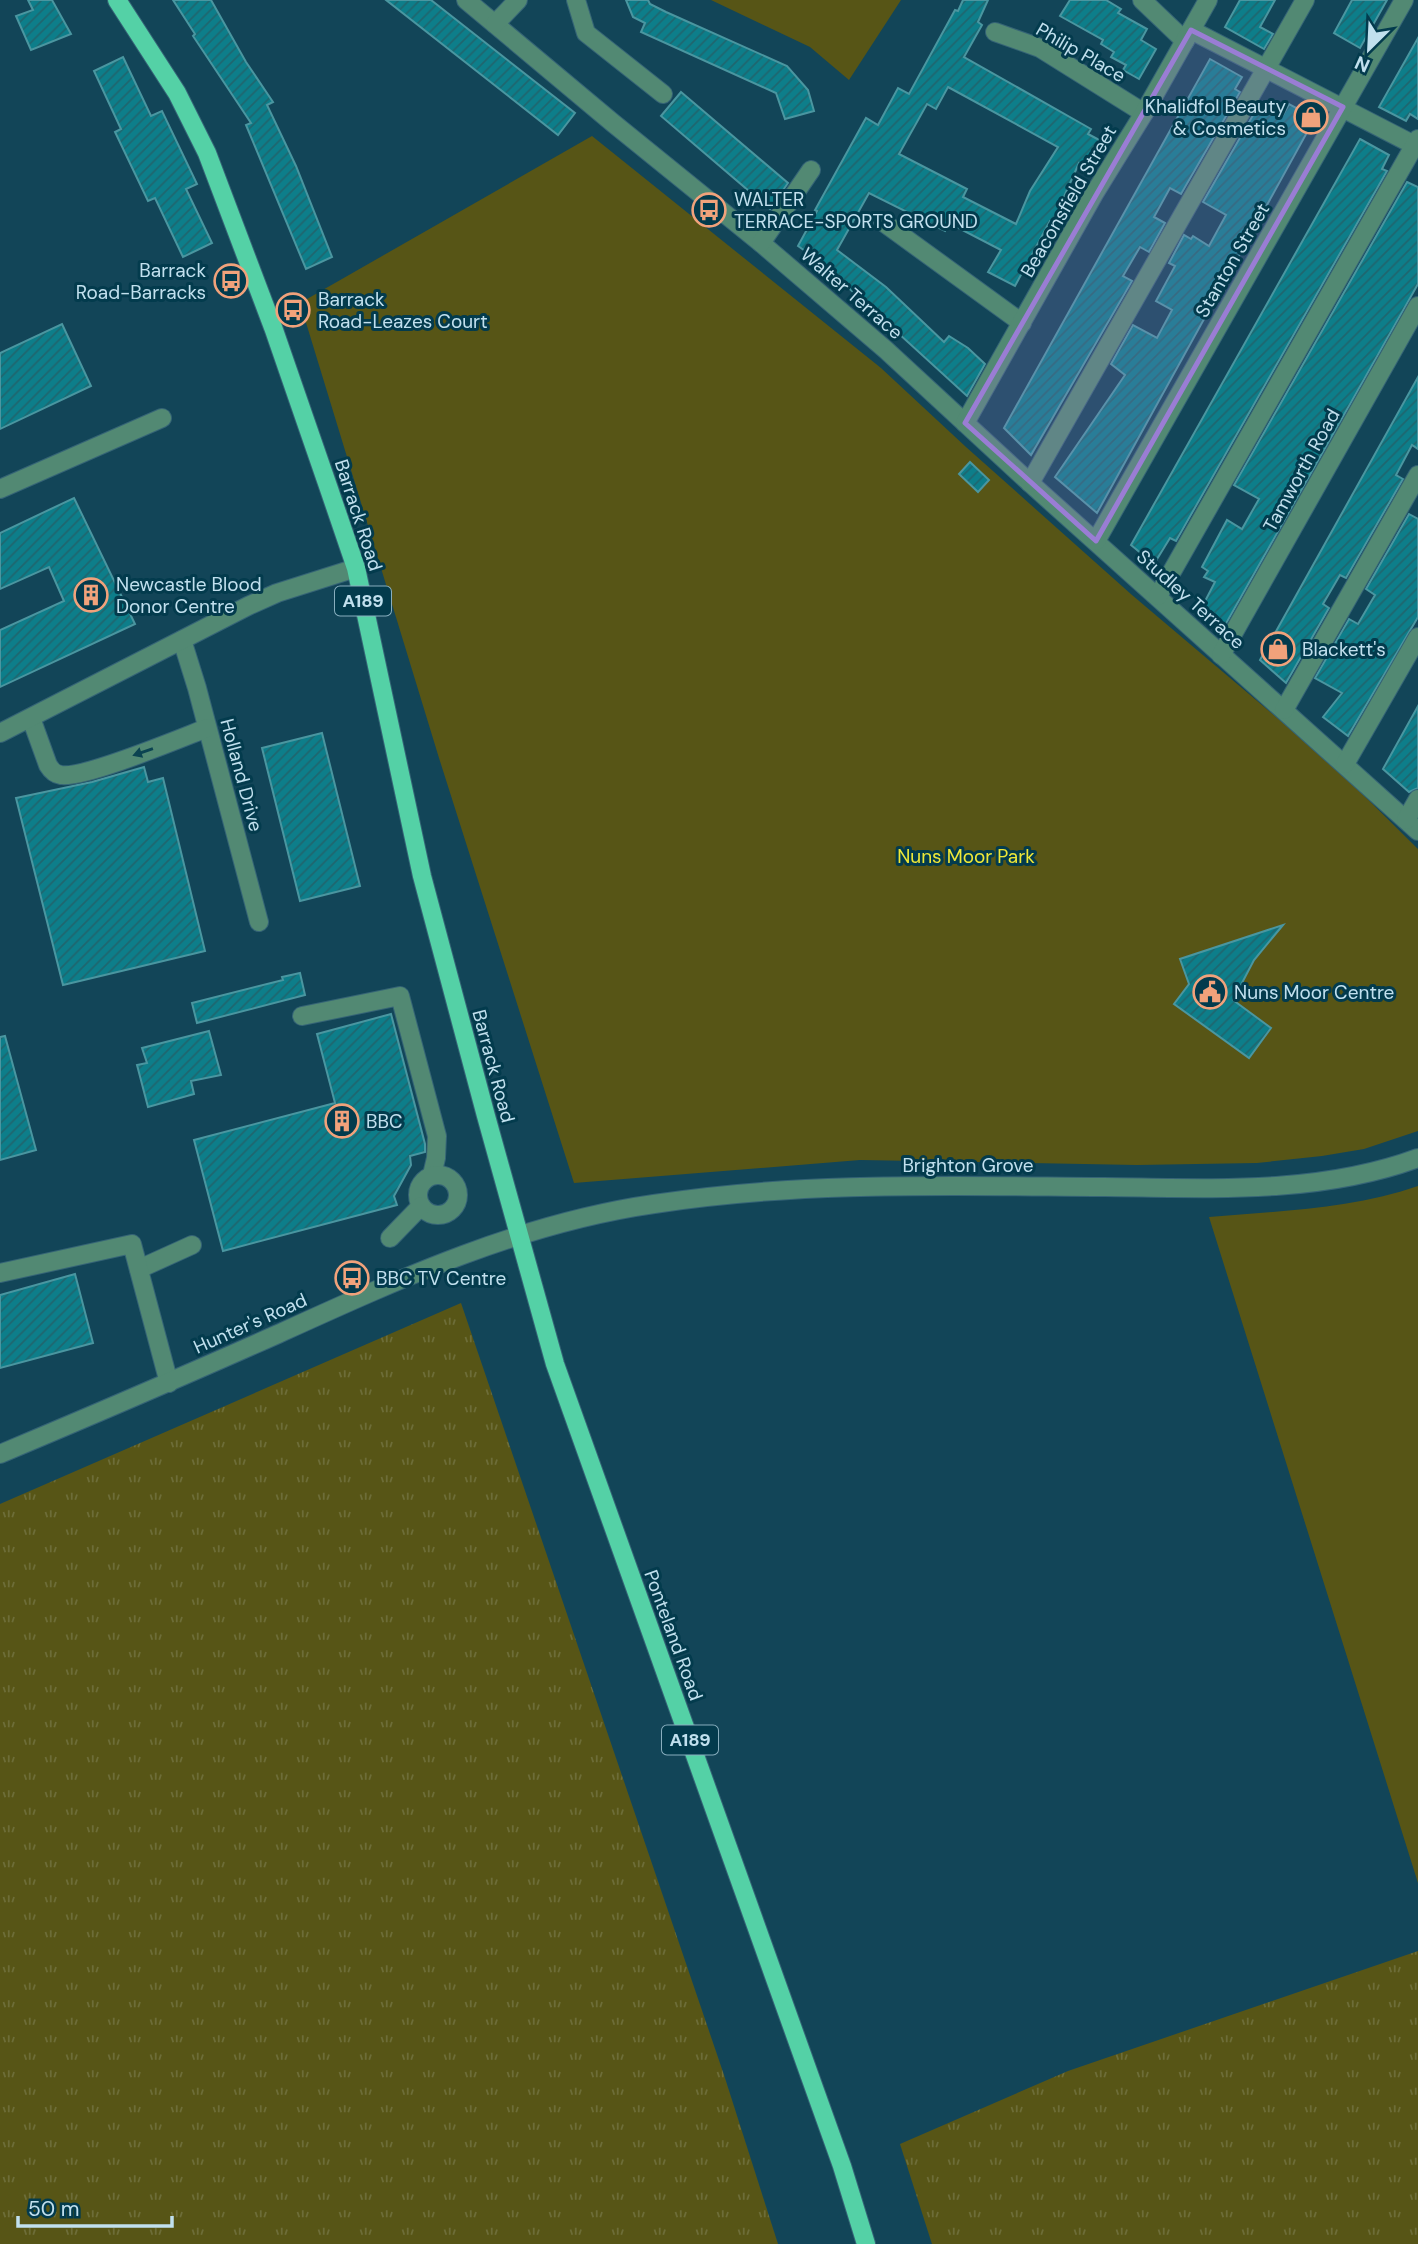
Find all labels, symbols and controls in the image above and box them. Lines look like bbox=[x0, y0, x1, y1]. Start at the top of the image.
north arrow bbox=[1334, 14, 1404, 84]
street label: Philip Place bbox=[1031, 17, 1130, 88]
text: N bbox=[1351, 50, 1374, 78]
place label: Khalidfol Beauty & Cosmetics bbox=[1145, 94, 1286, 141]
shop icon: Khalidfol Beauty & Cosmetics bbox=[1292, 98, 1330, 136]
street label: Beaconsfield Street bbox=[1015, 121, 1122, 282]
place label: WALTER TERRACE-SPORTS GROUND bbox=[734, 187, 978, 234]
bus stop icon: WALTER TERRACE-SPORTS GROUND bbox=[690, 191, 728, 229]
street label: Stanton Street bbox=[1190, 199, 1275, 322]
street label: Walter Terrace bbox=[795, 242, 908, 345]
place label: Barrack Road-Barracks bbox=[76, 258, 206, 305]
bus stop icon: Barrack Road-Barracks bbox=[212, 262, 250, 300]
place label: Barrack Road-Leazes Court bbox=[318, 287, 488, 334]
bus stop icon: Barrack Road-Leazes Court bbox=[274, 291, 312, 329]
street label: Tamworth Road bbox=[1257, 404, 1345, 536]
street label: Barrack Road bbox=[329, 456, 388, 574]
street label: Studley Terrace bbox=[1131, 544, 1250, 655]
place label: Newcastle Blood Donor Centre bbox=[116, 572, 262, 619]
building icon: Newcastle Blood Donor Centre bbox=[72, 576, 110, 614]
road number: A189 bbox=[335, 586, 391, 616]
shop icon: Blackett's bbox=[1259, 630, 1297, 668]
place label: Blackett's bbox=[1302, 637, 1386, 662]
street label: Holland Drive bbox=[214, 716, 269, 834]
one-way arrow bbox=[133, 747, 154, 758]
park label: Nuns Moor Park bbox=[897, 844, 1035, 869]
public building icon: Nuns Moor Centre bbox=[1191, 973, 1229, 1011]
place label: Nuns Moor Centre bbox=[1234, 980, 1394, 1005]
street label: Barrack Road bbox=[466, 1007, 521, 1125]
building icon: BBC bbox=[323, 1102, 361, 1140]
place label: BBC bbox=[366, 1109, 403, 1134]
street label: Brighton Grove bbox=[902, 1153, 1034, 1178]
bus stop icon: BBC TV Centre bbox=[333, 1259, 371, 1297]
place label: BBC TV Centre bbox=[376, 1266, 506, 1291]
street label: Hunter's Road bbox=[190, 1287, 311, 1360]
street label: Ponteland Road bbox=[638, 1566, 709, 1704]
road number: A189 bbox=[662, 1726, 718, 1755]
scale bar bbox=[18, 2184, 172, 2228]
text: 50 m bbox=[28, 2195, 79, 2223]

